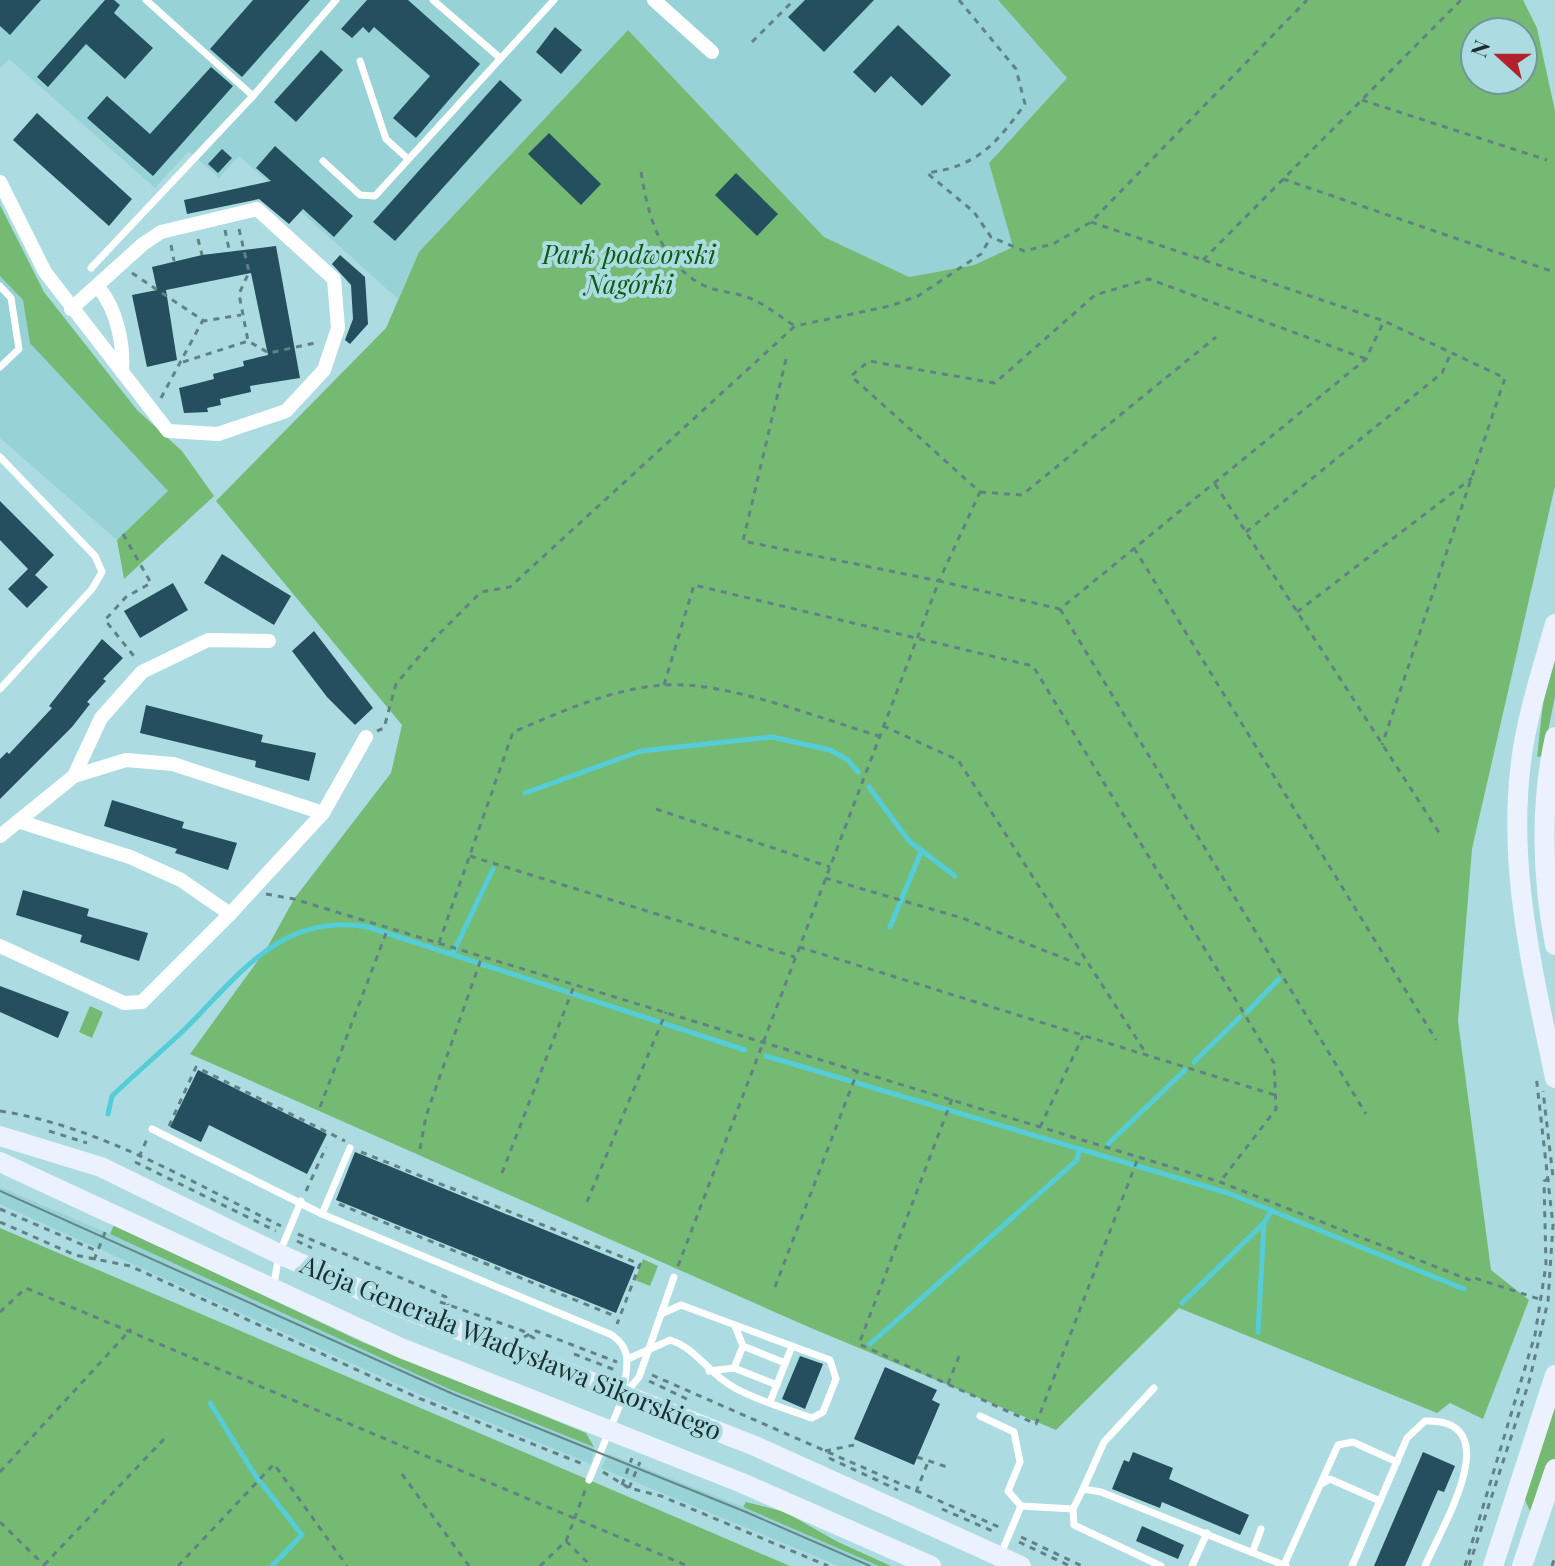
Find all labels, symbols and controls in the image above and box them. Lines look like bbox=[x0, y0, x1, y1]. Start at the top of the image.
north arrow bbox=[1459, 16, 1539, 96]
text: N bbox=[1463, 36, 1496, 61]
park label: Park podworski Nagórki bbox=[541, 236, 717, 301]
street label: Aleja Generała Władysława Sikorskiego bbox=[295, 1246, 727, 1447]

